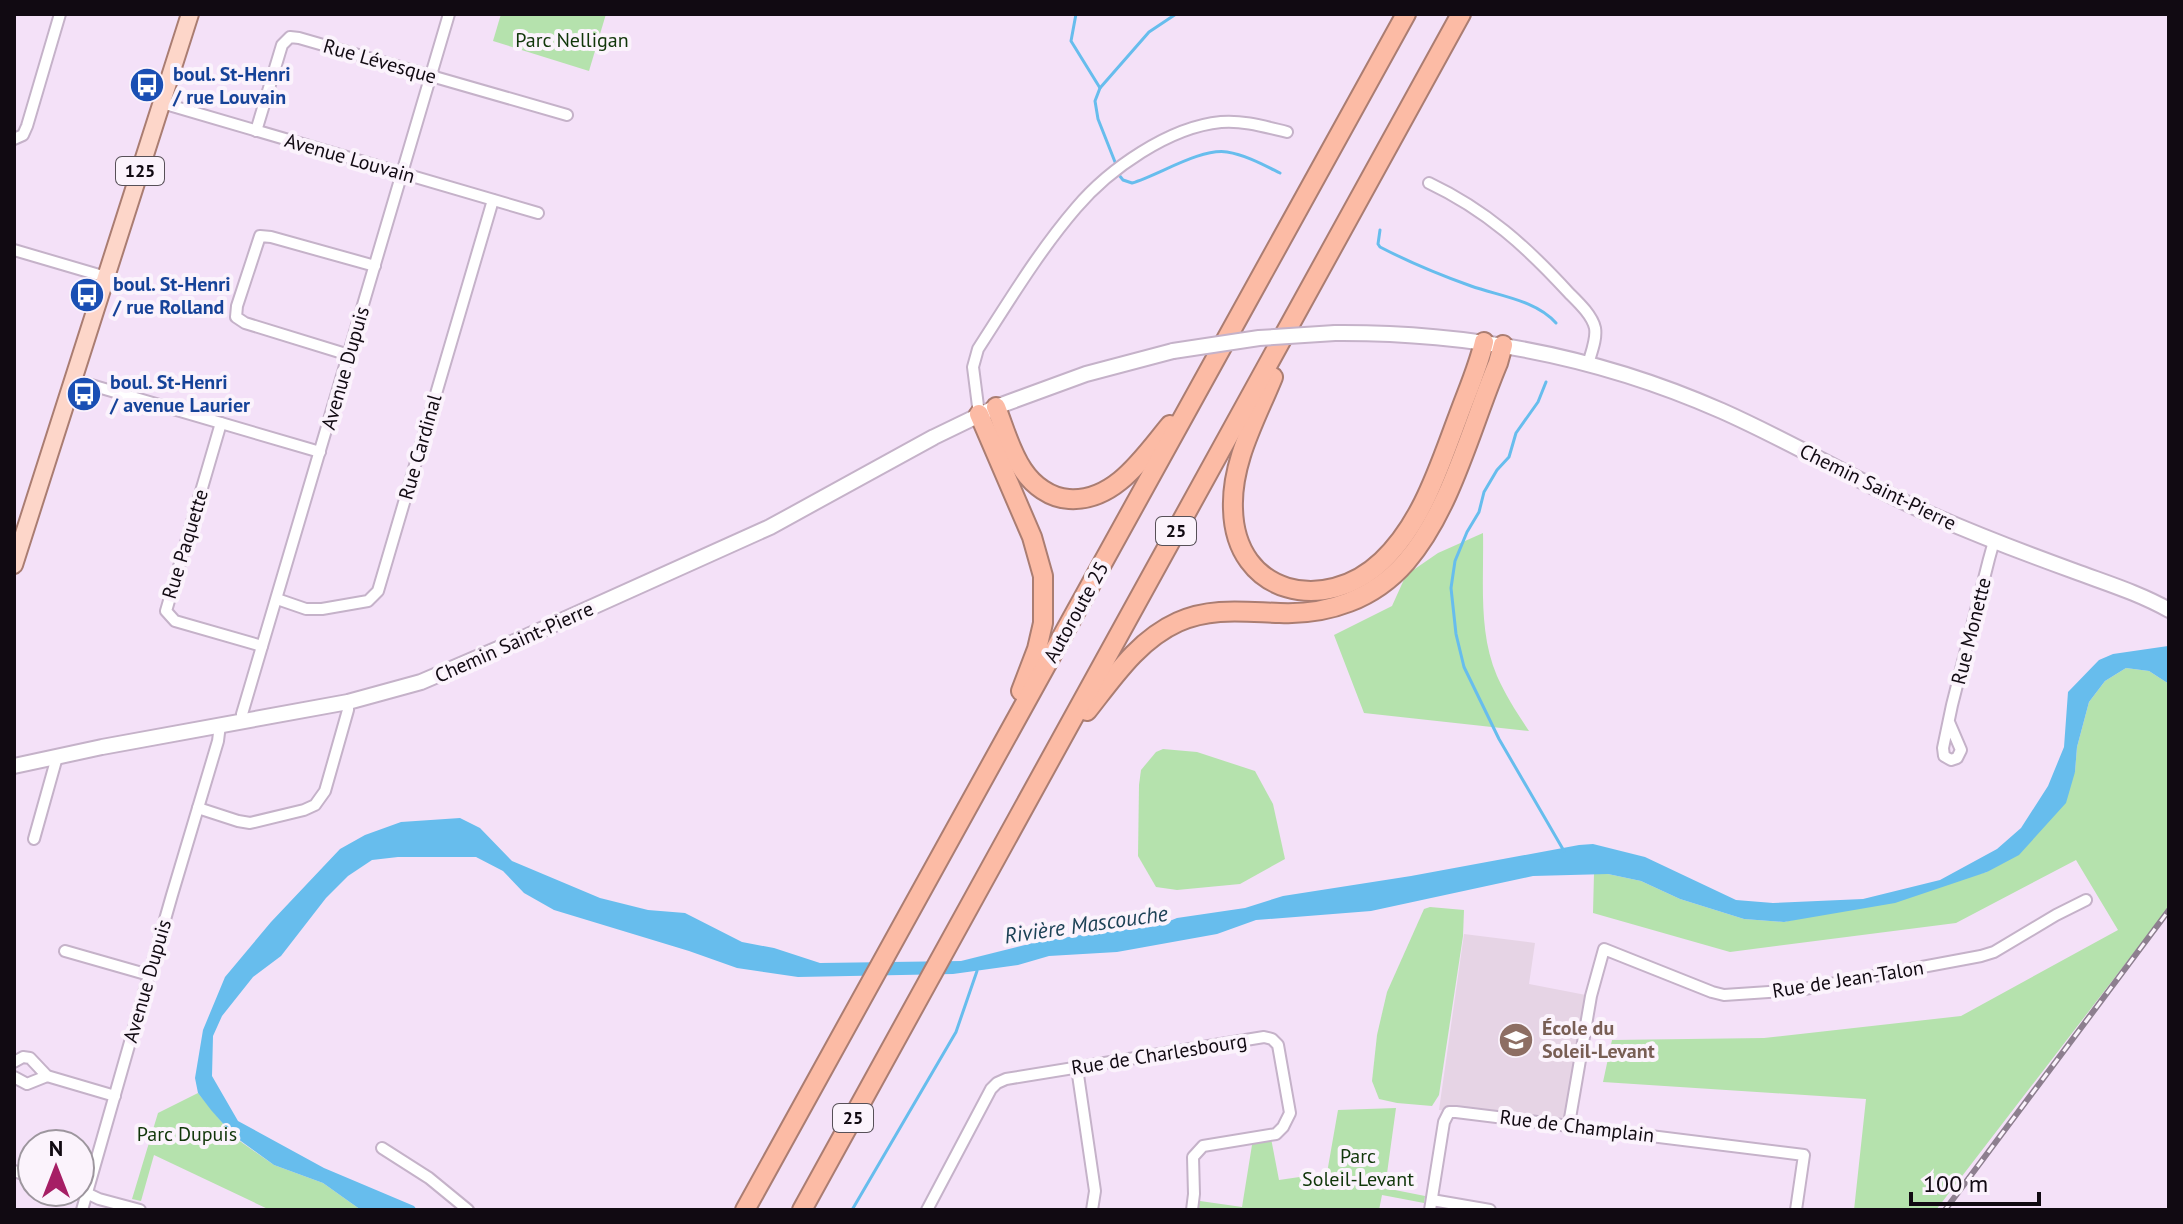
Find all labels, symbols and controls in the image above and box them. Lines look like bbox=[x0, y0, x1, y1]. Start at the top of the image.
park label: Parc Nelligan bbox=[515, 27, 629, 53]
street label: Rue Lévesque bbox=[320, 32, 440, 90]
place label: boul. St-Henri / rue Louvain bbox=[172, 61, 291, 110]
bus stop icon: boul. St-Henri / rue Louvain bbox=[128, 66, 166, 104]
street label: Avenue Louvain bbox=[282, 127, 418, 189]
road number: 125 bbox=[116, 157, 164, 185]
place label: boul. St-Henri / rue Rolland bbox=[112, 271, 231, 320]
bus stop icon: boul. St-Henri / rue Rolland bbox=[68, 276, 106, 314]
street label: Avenue Dupuis bbox=[315, 303, 375, 433]
place label: boul. St-Henri / avenue Laurier bbox=[109, 369, 250, 418]
bus stop icon: boul. St-Henri / avenue Laurier bbox=[65, 375, 103, 413]
street label: Rue Cardinal bbox=[393, 391, 448, 503]
street label: Chemin Saint-Pierre bbox=[1795, 438, 1961, 536]
street label: Rue Paquette bbox=[156, 486, 214, 602]
road number: 25 bbox=[1156, 517, 1196, 545]
street label: Autoroute 25 bbox=[1037, 557, 1115, 667]
street label: Rue Monette bbox=[1945, 575, 1997, 687]
street label: Chemin Saint-Pierre bbox=[431, 595, 597, 689]
water label: Rivière Mascouche bbox=[1002, 899, 1170, 949]
street label: Avenue Dupuis bbox=[117, 916, 177, 1046]
street label: Rue de Jean-Talon bbox=[1770, 954, 1926, 1004]
place label: École du Soleil-Levant bbox=[1542, 1015, 1655, 1064]
school or university icon: École du Soleil-Levant bbox=[1497, 1021, 1535, 1059]
street label: Rue de Charlesbourg bbox=[1069, 1027, 1249, 1081]
road number: 25 bbox=[833, 1104, 873, 1132]
street label: Rue de Champlain bbox=[1498, 1104, 1656, 1148]
park label: Parc Dupuis bbox=[137, 1121, 237, 1147]
north arrow bbox=[16, 1128, 96, 1208]
text: N bbox=[49, 1134, 63, 1162]
park label: Parc Soleil-Levant bbox=[1302, 1143, 1414, 1192]
scale bar bbox=[1911, 1156, 2039, 1206]
text: 100 m bbox=[1923, 1168, 1988, 1199]

